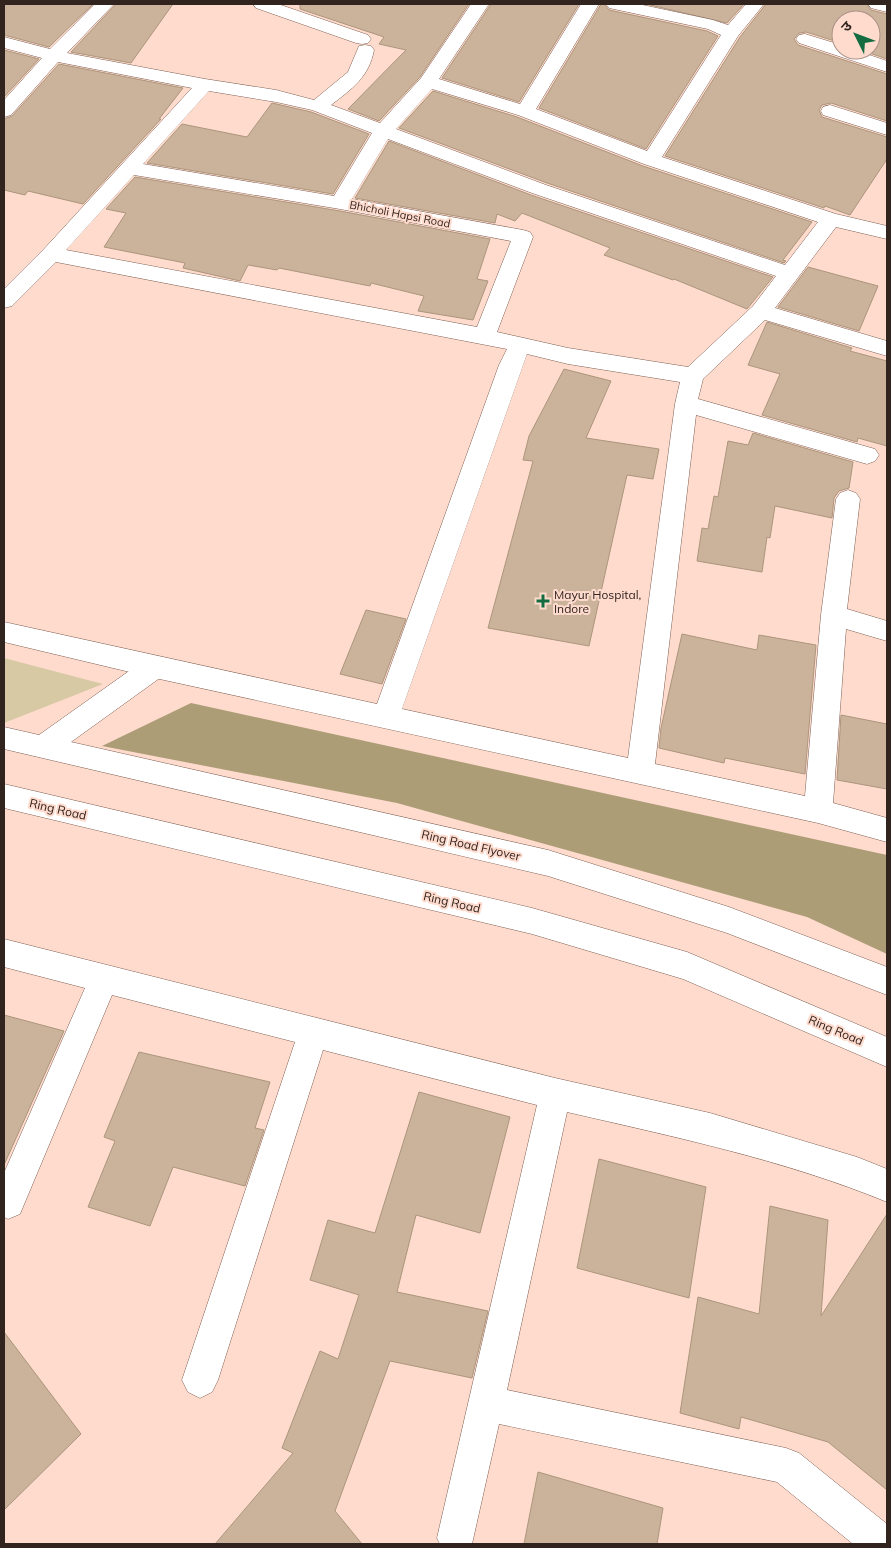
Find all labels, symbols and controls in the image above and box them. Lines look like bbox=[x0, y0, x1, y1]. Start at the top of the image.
north arrow bbox=[831, 10, 881, 60]
text: उ bbox=[837, 17, 856, 35]
street label: Bhicholi Hapsi Road bbox=[348, 197, 452, 231]
place label: Mayur Hospital, Indore bbox=[554, 587, 641, 616]
marker: Mayur Hospital, Indore bbox=[536, 594, 550, 608]
street label: Ring Road bbox=[28, 795, 88, 823]
street label: Ring Road Flyover bbox=[420, 826, 522, 864]
street label: Ring Road bbox=[422, 888, 482, 916]
street label: Ring Road bbox=[806, 1012, 866, 1048]

